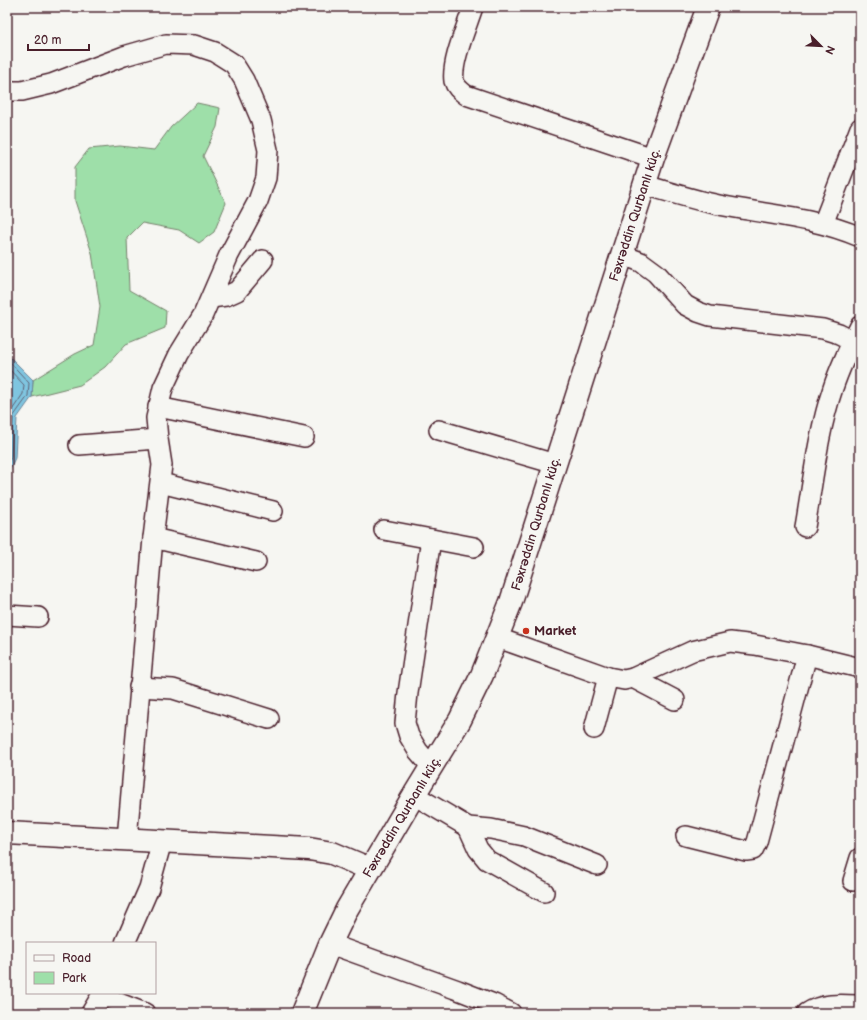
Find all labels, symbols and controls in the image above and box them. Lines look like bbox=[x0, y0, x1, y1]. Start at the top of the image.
scale bar bbox=[28, 26, 89, 52]
north arrow bbox=[801, 26, 841, 66]
text: 20 m bbox=[34, 33, 61, 48]
text: N bbox=[822, 43, 837, 56]
street label: Fəxrəddin Qurbanlı küç. bbox=[606, 146, 664, 284]
street label: Fəxrəddin Qurbanlı küç. bbox=[508, 455, 564, 593]
place label: Market bbox=[534, 623, 577, 639]
marker: Market bbox=[521, 626, 531, 636]
street label: Fəxrəddin Qurbanlı küç. bbox=[359, 753, 445, 881]
legend bbox=[26, 942, 156, 994]
text: Road bbox=[62, 951, 91, 966]
text: Park bbox=[62, 971, 86, 986]

